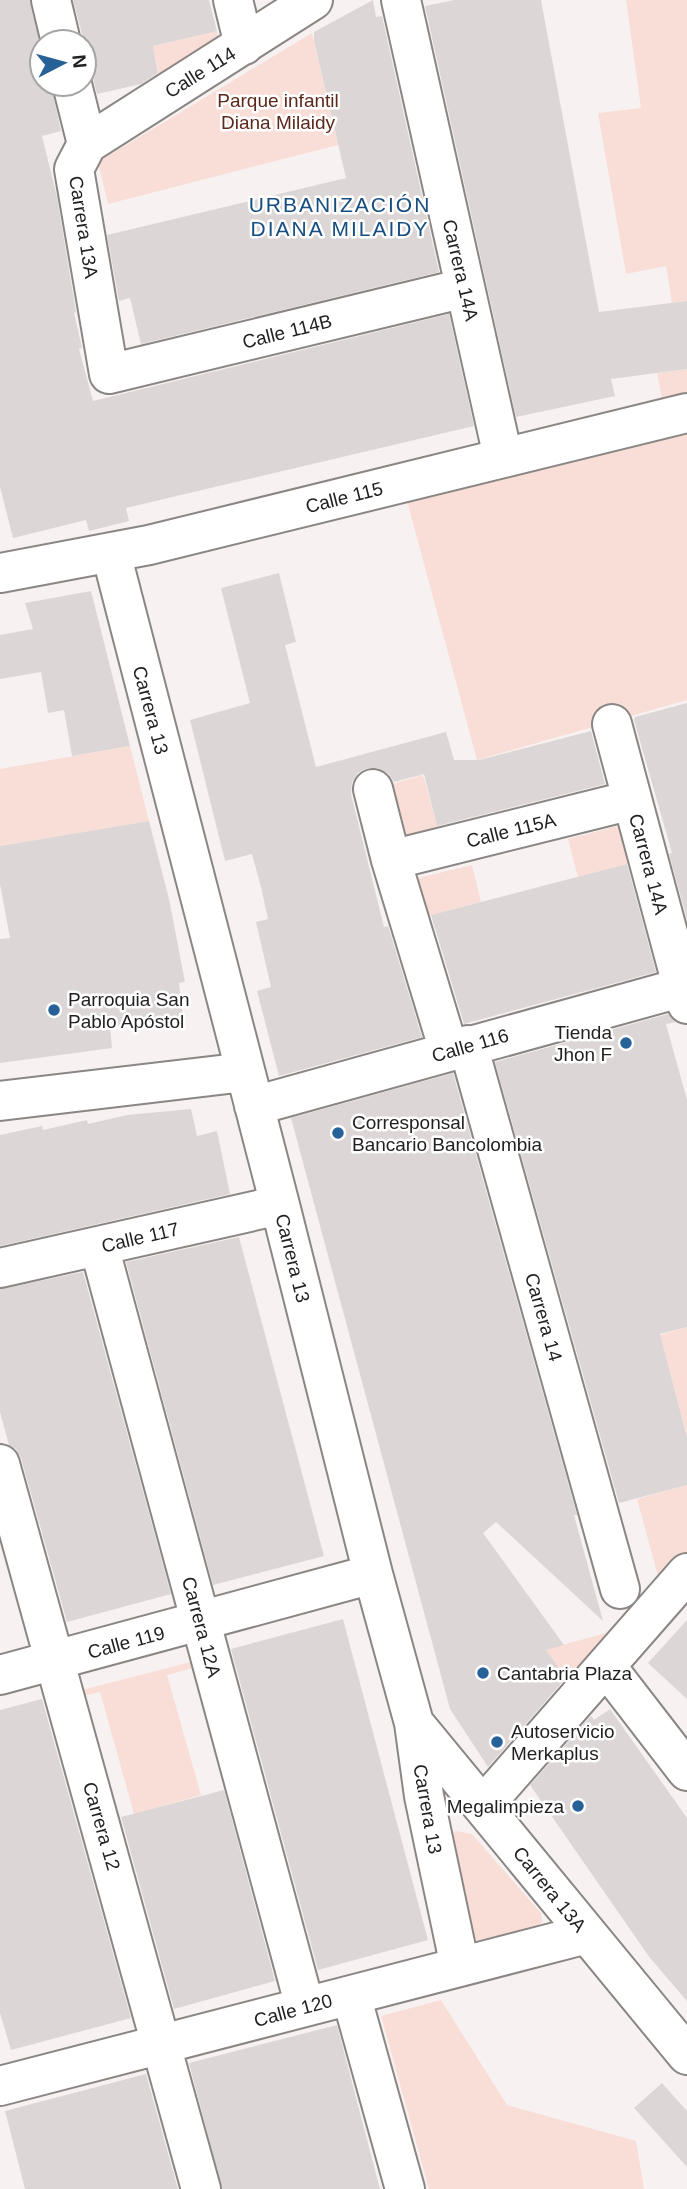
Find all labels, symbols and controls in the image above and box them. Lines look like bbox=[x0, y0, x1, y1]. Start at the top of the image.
north arrow bbox=[28, 28, 98, 98]
street label: Calle 114 bbox=[161, 42, 240, 102]
text: N bbox=[68, 53, 91, 69]
park label: Parque infantil Diana Milaidy bbox=[217, 90, 339, 133]
street label: Carrera 13A bbox=[65, 174, 102, 280]
district label: URBANIZACIÓN DIANA MILAIDY bbox=[249, 193, 431, 240]
street label: Carrera 14A bbox=[439, 217, 482, 323]
street label: Calle 114B bbox=[240, 310, 334, 353]
street label: Calle 115 bbox=[303, 478, 385, 517]
street label: Carrera 13 bbox=[129, 664, 172, 757]
street label: Calle 115A bbox=[464, 809, 558, 852]
street label: Carrera 14A bbox=[625, 811, 672, 917]
place label: Parroquia San Pablo Apóstol bbox=[68, 989, 189, 1032]
marker: Parroquia San Pablo Apóstol bbox=[46, 1002, 62, 1018]
place label: Tienda Jhon F bbox=[554, 1022, 612, 1065]
street label: Calle 116 bbox=[429, 1025, 511, 1066]
marker: Tienda Jhon F bbox=[618, 1035, 634, 1051]
place label: Corresponsal Bancario Bancolombia bbox=[352, 1112, 543, 1155]
marker: Corresponsal Bancario Bancolombia bbox=[330, 1125, 346, 1141]
street label: Carrera 13 bbox=[271, 1212, 314, 1305]
street label: Calle 117 bbox=[99, 1218, 181, 1257]
street label: Carrera 14 bbox=[521, 1271, 566, 1364]
street label: Carrera 12A bbox=[178, 1574, 225, 1680]
street label: Calle 119 bbox=[85, 1622, 167, 1663]
place label: Cantabria Plaza bbox=[497, 1663, 633, 1684]
marker: Cantabria Plaza bbox=[475, 1665, 491, 1681]
place label: Autoservicio Merkaplus bbox=[511, 1721, 615, 1764]
marker: Autoservicio Merkaplus bbox=[489, 1734, 505, 1750]
street label: Carrera 13 bbox=[409, 1763, 446, 1856]
street label: Carrera 12 bbox=[79, 1780, 124, 1873]
place label: Megalimpieza bbox=[447, 1796, 564, 1817]
marker: Megalimpieza bbox=[570, 1798, 586, 1814]
street label: Carrera 13A bbox=[509, 1842, 591, 1936]
street label: Calle 120 bbox=[252, 1990, 335, 2031]

